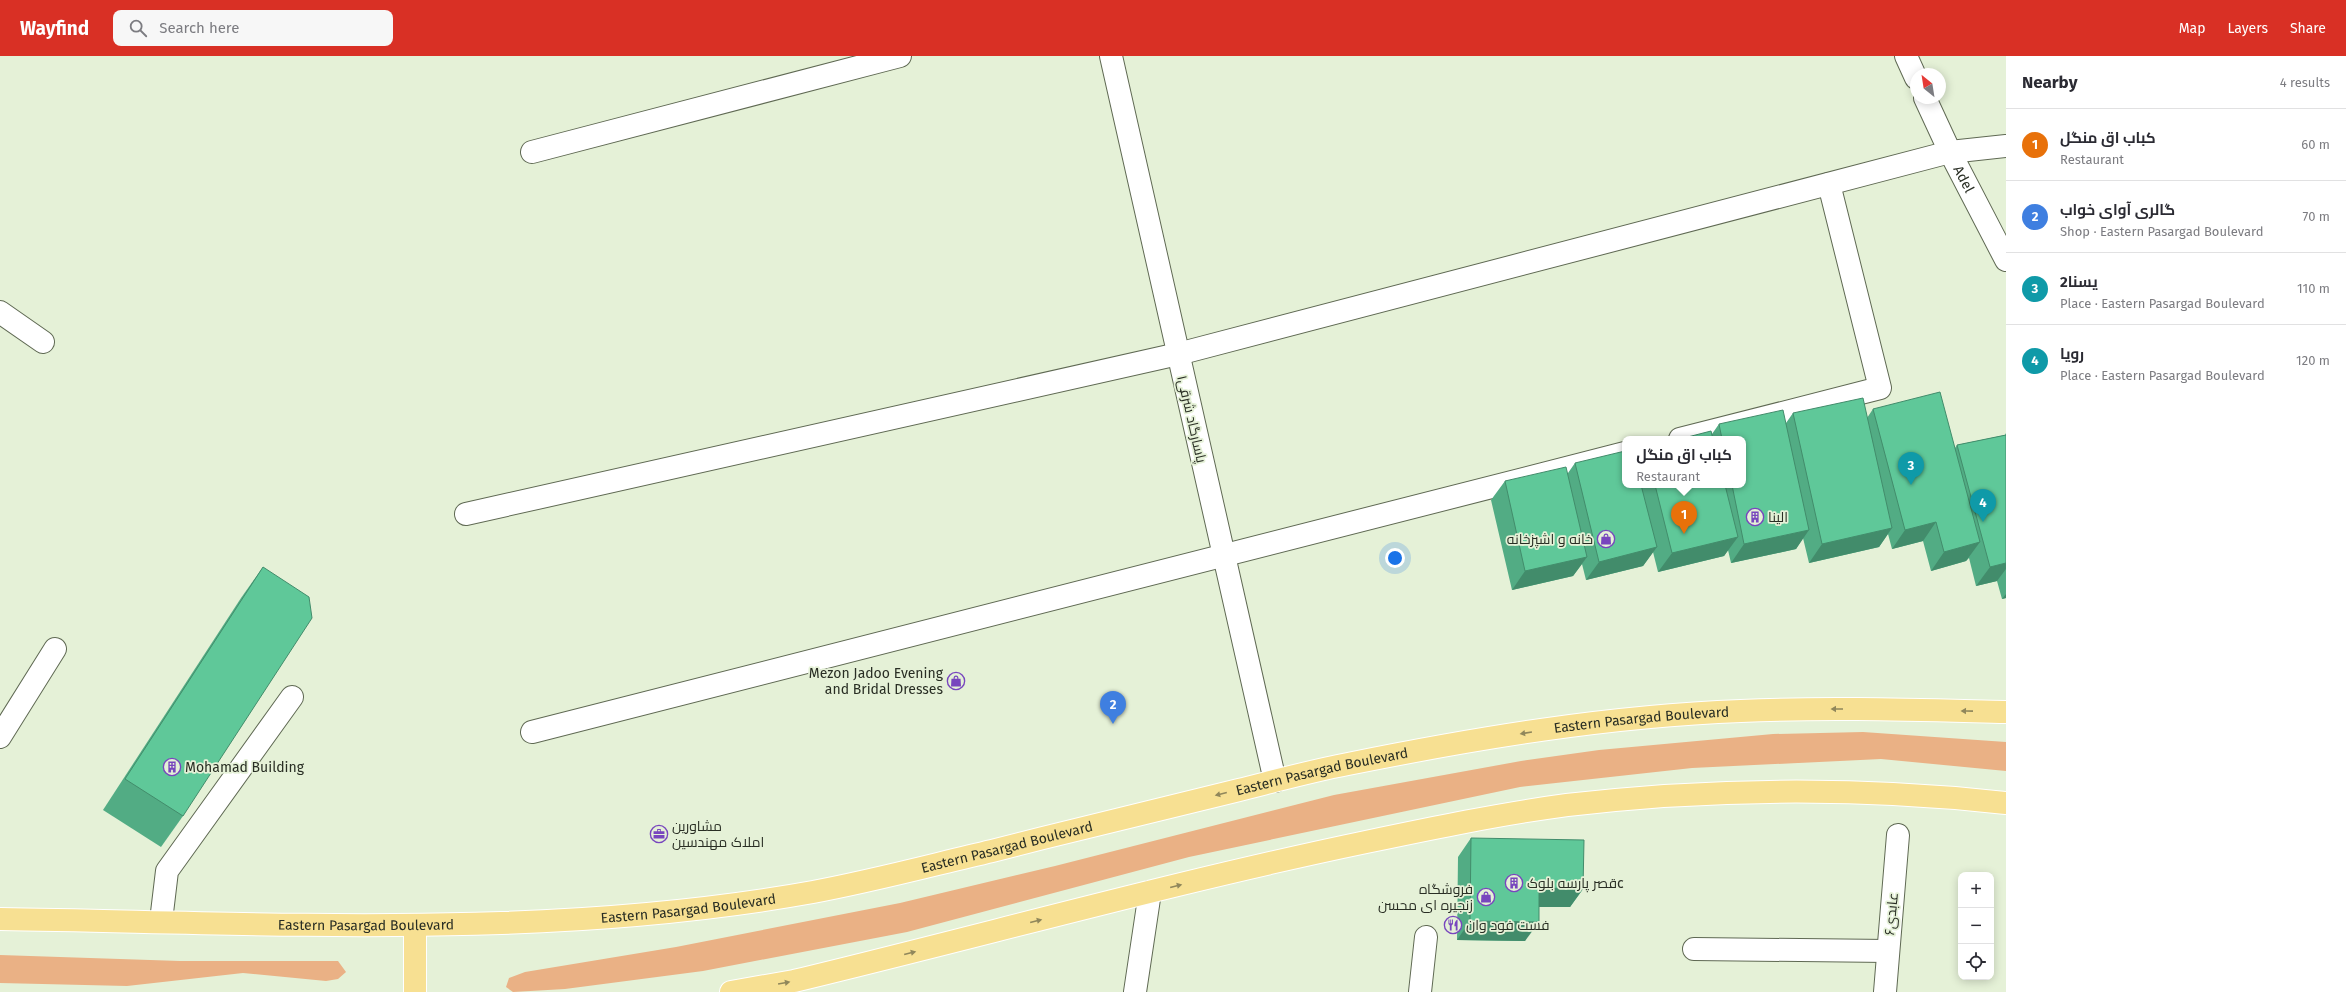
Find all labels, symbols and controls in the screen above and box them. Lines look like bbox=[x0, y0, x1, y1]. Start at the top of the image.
search box bbox=[113, 10, 393, 46]
text: Wayfind bbox=[20, 17, 89, 40]
icon: search bbox=[127, 17, 149, 39]
text: Search here bbox=[159, 19, 239, 37]
text: Map bbox=[2179, 20, 2205, 37]
text: Layers bbox=[2227, 20, 2268, 37]
text: Share bbox=[2290, 20, 2326, 37]
north arrow bbox=[1910, 68, 1946, 104]
text: Nearby bbox=[2022, 72, 2077, 93]
text: 4 results bbox=[2280, 75, 2330, 90]
text: کباب اق منگل bbox=[2060, 129, 2156, 147]
text: 1 bbox=[2032, 137, 2038, 152]
text: 60 m bbox=[2301, 137, 2330, 152]
text: Restaurant bbox=[2060, 152, 2124, 167]
street label: Adel bbox=[1950, 163, 1978, 196]
text: گالری آوای خواب bbox=[2060, 201, 2175, 219]
text: 2 bbox=[2032, 209, 2038, 224]
text: 70 m bbox=[2303, 209, 2330, 224]
text: Shop · Eastern Pasargad Boulevard bbox=[2060, 224, 2263, 239]
text: یسنا2 bbox=[2060, 273, 2098, 291]
text: 3 bbox=[2032, 281, 2038, 296]
text: 110 m bbox=[2297, 281, 2330, 296]
text: Place · Eastern Pasargad Boulevard bbox=[2060, 296, 2265, 311]
text: رویا bbox=[2060, 345, 2084, 363]
text: 4 bbox=[2031, 353, 2039, 368]
text: 120 m bbox=[2296, 353, 2330, 368]
text: Place · Eastern Pasargad Boulevard bbox=[2060, 368, 2265, 383]
street label: پاسارگاد شرقی۱ bbox=[1172, 374, 1210, 465]
popup bbox=[1622, 436, 1746, 488]
text: کباب اق منگل bbox=[1636, 446, 1732, 464]
pin: 3 bbox=[1898, 452, 1924, 485]
text: Restaurant bbox=[1636, 469, 1700, 484]
pin: 4 bbox=[1970, 489, 1996, 522]
pin: 1 bbox=[1671, 501, 1697, 534]
building icon: الینا bbox=[1745, 507, 1765, 527]
place label: الینا bbox=[1768, 509, 1788, 526]
shop icon: خانه و اشپزخانه bbox=[1596, 529, 1616, 549]
place label: خانه و اشپزخانه bbox=[1507, 531, 1593, 549]
your location bbox=[1385, 548, 1405, 568]
place label: Mezon Jadoo Evening and Bridal Dresses bbox=[809, 665, 944, 698]
shop icon: Mezon Jadoo Evening and Bridal Dresses bbox=[946, 671, 966, 691]
pin: 2 bbox=[1100, 691, 1126, 724]
street label: Eastern Pasargad Boulevard bbox=[1553, 704, 1730, 737]
one-way arrow bbox=[1830, 706, 1843, 712]
one-way arrow bbox=[1960, 708, 1973, 714]
one-way arrow bbox=[1520, 730, 1532, 736]
street label: Eastern Pasargad Boulevard bbox=[1234, 744, 1410, 799]
building icon: Mohamad Building bbox=[162, 757, 182, 777]
place label: Mohamad Building bbox=[185, 759, 305, 776]
one-way arrow bbox=[1214, 792, 1227, 798]
place label: مشاورین املاک مهندسین bbox=[672, 818, 764, 851]
street label: Eastern Pasargad Boulevard bbox=[919, 818, 1095, 877]
office icon: مشاورین املاک مهندسین bbox=[649, 824, 669, 844]
map controls bbox=[1958, 872, 1994, 980]
button: + bbox=[1958, 872, 1994, 908]
building icon: قصر پارسه بلوکc bbox=[1504, 873, 1524, 893]
place label: قصر پارسه بلوکc bbox=[1527, 875, 1624, 893]
place label: فروشگاه زنجیره ای محسن bbox=[1378, 881, 1473, 914]
one-way arrow bbox=[1170, 883, 1182, 889]
shop icon: فروشگاه زنجیره ای محسن bbox=[1476, 887, 1496, 907]
street label: Eastern Pasargad Boulevard bbox=[600, 890, 777, 927]
street label: عابدی۶ bbox=[1881, 892, 1902, 936]
button: − bbox=[1958, 908, 1994, 944]
restaurant icon: فست فود وان bbox=[1443, 915, 1463, 935]
street label: Eastern Pasargad Boulevard bbox=[278, 916, 454, 934]
place label: فست فود وان bbox=[1466, 917, 1549, 934]
one-way arrow bbox=[1030, 918, 1042, 924]
button: locate bbox=[1958, 944, 1994, 980]
one-way arrow bbox=[904, 950, 916, 956]
one-way arrow bbox=[778, 980, 790, 986]

